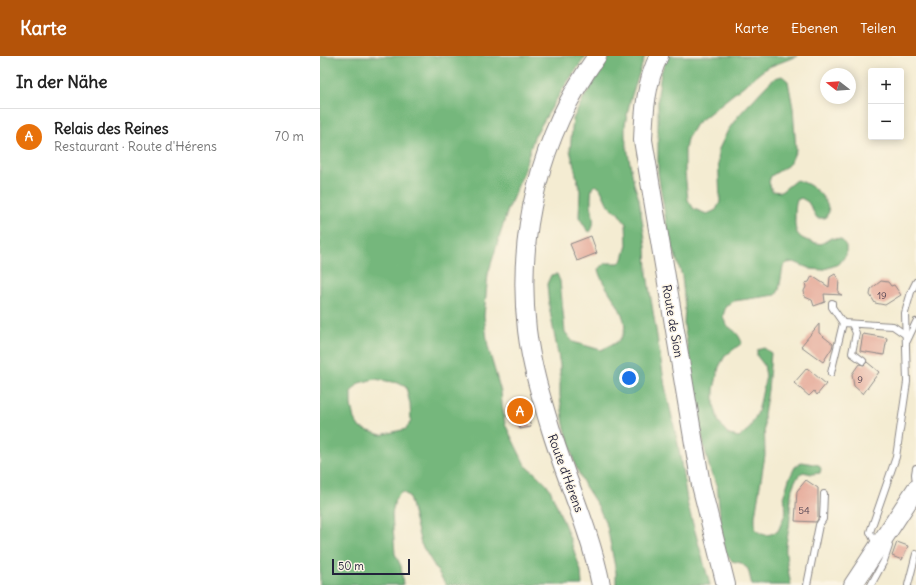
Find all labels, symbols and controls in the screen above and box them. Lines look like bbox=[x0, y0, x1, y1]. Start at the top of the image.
text: Karte bbox=[20, 16, 67, 40]
text: Karte bbox=[735, 19, 769, 37]
text: Ebenen bbox=[791, 19, 838, 37]
text: Teilen bbox=[860, 19, 896, 37]
north arrow bbox=[820, 68, 856, 104]
map controls bbox=[868, 68, 904, 140]
button: + bbox=[868, 68, 904, 104]
text: In der Nähe bbox=[16, 71, 108, 93]
button: − bbox=[868, 104, 904, 140]
text: Relais des Reines bbox=[54, 119, 168, 138]
text: A bbox=[25, 128, 33, 145]
text: 70 m bbox=[275, 128, 304, 145]
text: Restaurant · Route d'Hérens bbox=[54, 138, 217, 155]
street label: Route de Sion bbox=[659, 283, 687, 359]
house number: 19 bbox=[877, 289, 887, 302]
your location bbox=[619, 368, 639, 388]
house number: 9 bbox=[857, 373, 863, 386]
pin: A bbox=[507, 396, 533, 426]
street label: Route d'Hérens bbox=[545, 432, 587, 514]
house number: 54 bbox=[798, 504, 810, 517]
scale bar bbox=[332, 557, 410, 576]
text: 50 m bbox=[338, 559, 364, 573]

